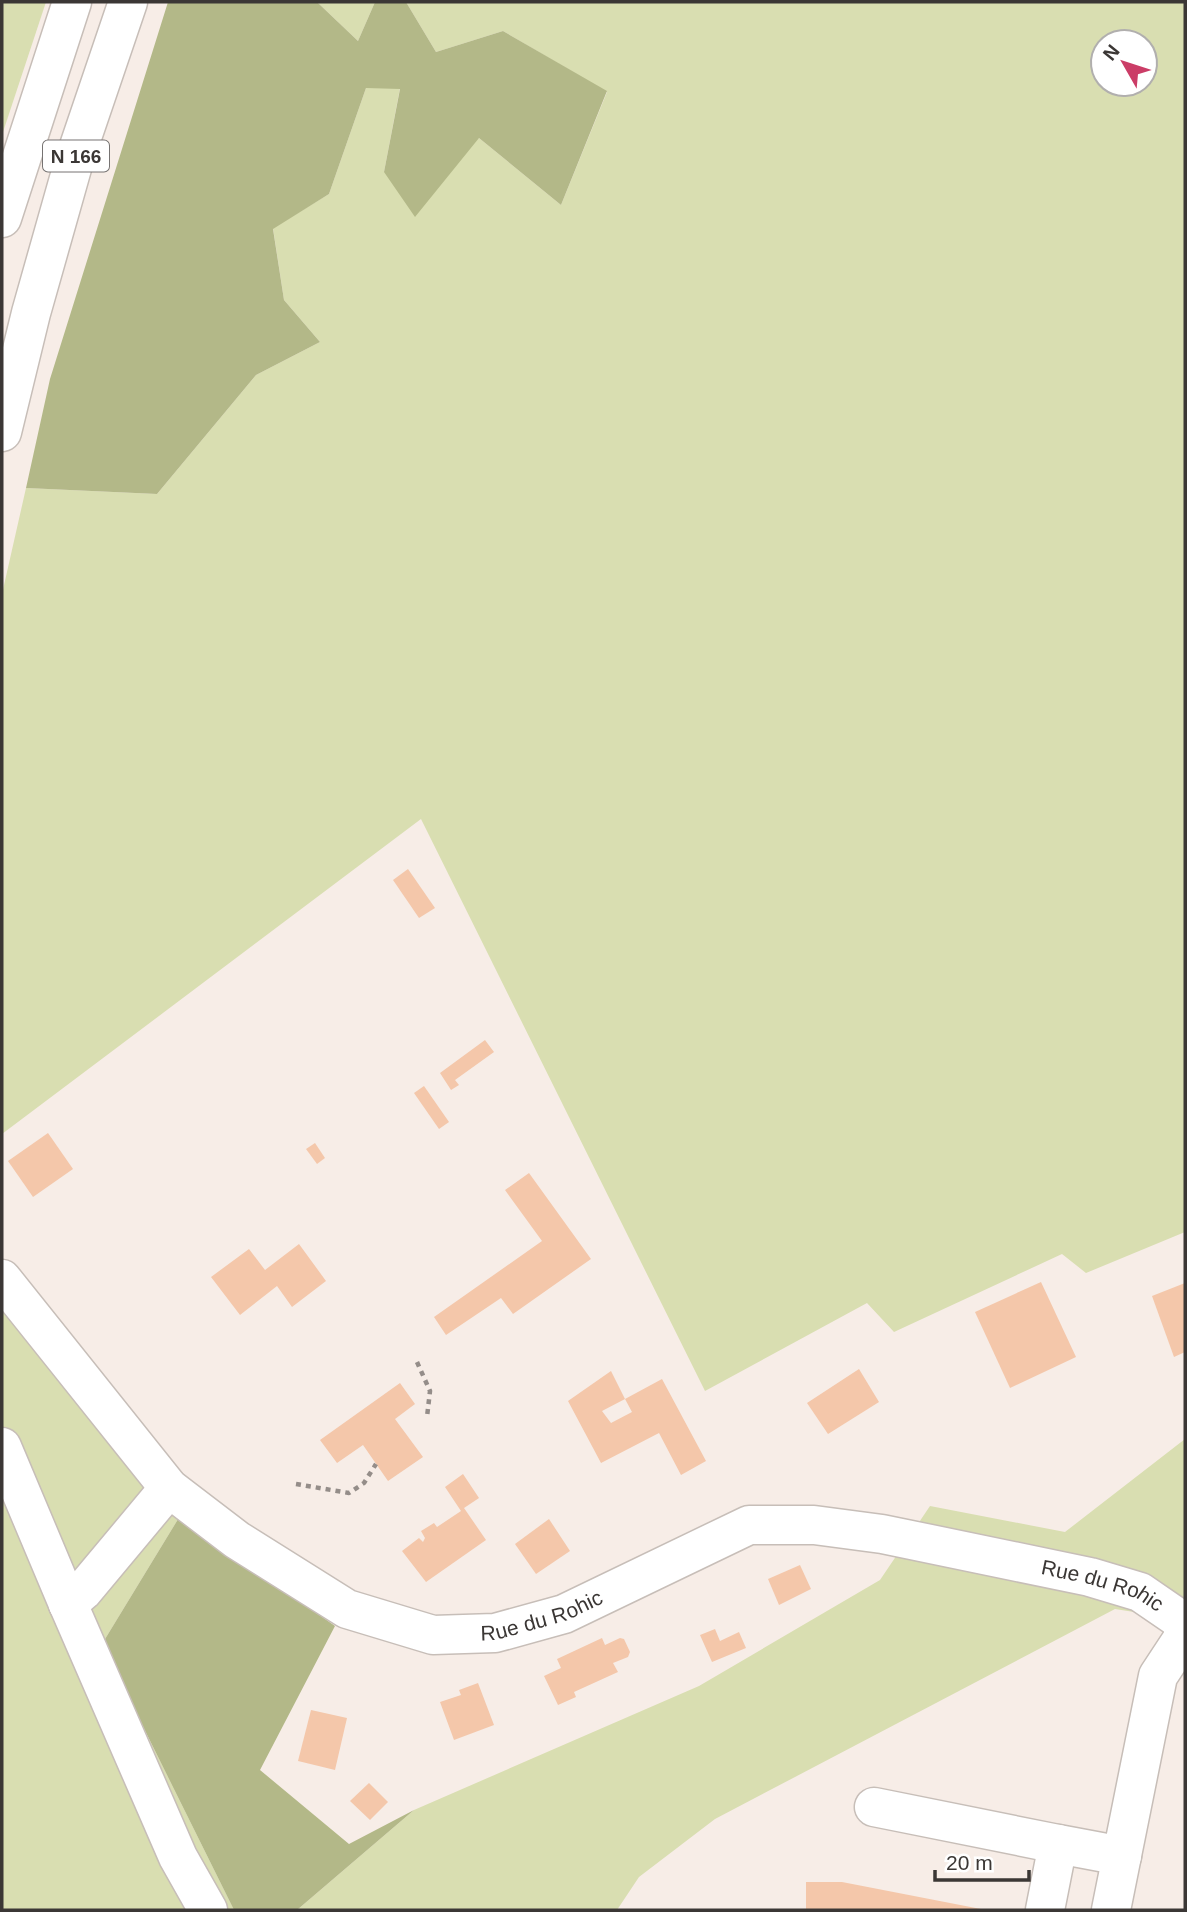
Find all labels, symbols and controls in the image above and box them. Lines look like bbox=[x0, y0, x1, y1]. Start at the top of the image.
north arrow bbox=[1089, 28, 1159, 98]
text: N bbox=[1099, 41, 1124, 65]
road number: N 166 bbox=[43, 140, 109, 172]
street label: Rue du Rohic bbox=[1039, 1555, 1168, 1616]
street label: Rue du Rohic bbox=[480, 1585, 606, 1644]
scale bar bbox=[935, 1839, 1030, 1883]
text: 20 m bbox=[946, 1851, 993, 1874]

